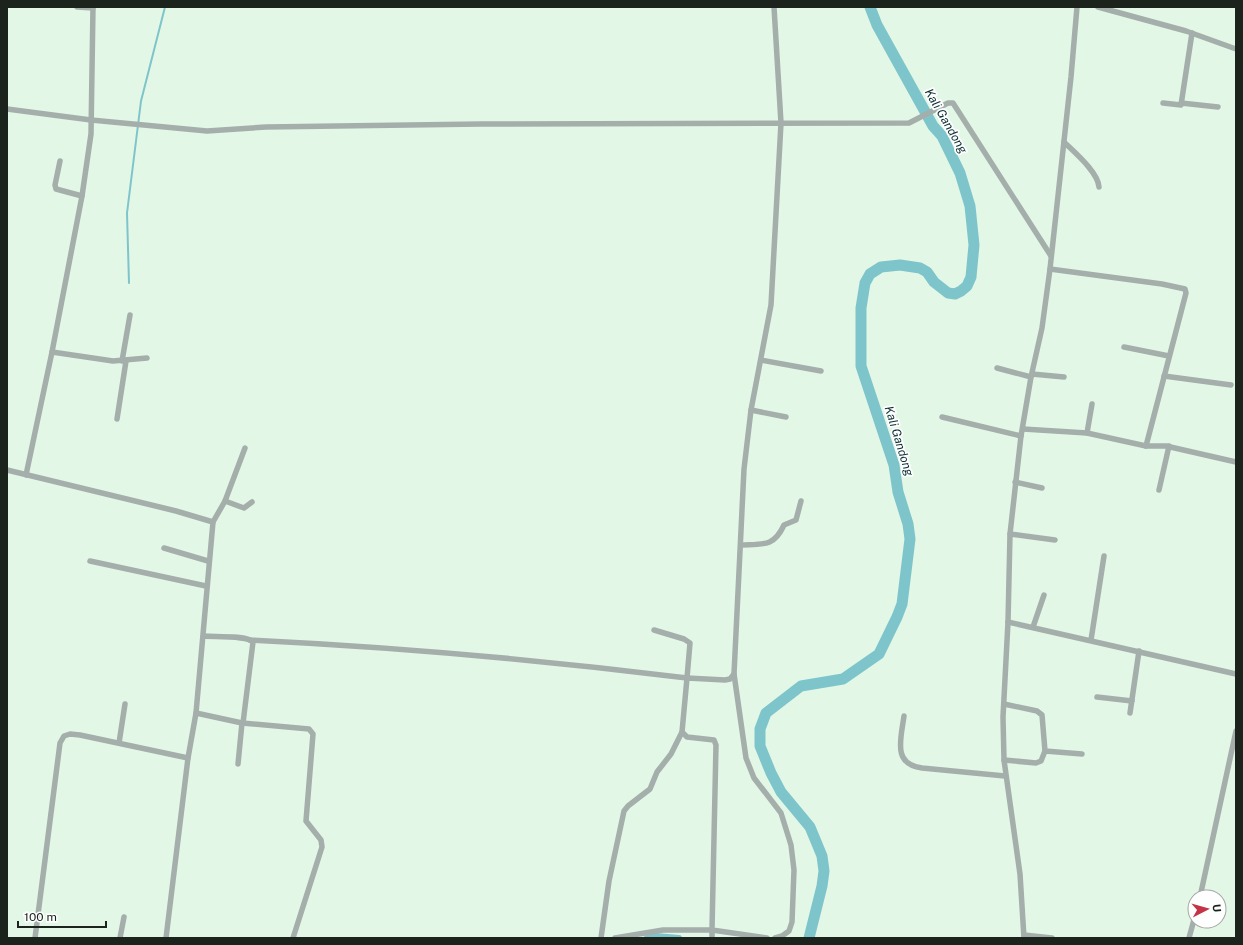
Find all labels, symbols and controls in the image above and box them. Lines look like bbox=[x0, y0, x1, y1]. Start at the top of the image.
water label: Kali Gandong bbox=[922, 86, 971, 157]
water label: Kali Gandong bbox=[882, 404, 917, 478]
north arrow bbox=[1187, 889, 1227, 929]
scale bar bbox=[18, 903, 106, 929]
text: U bbox=[1211, 903, 1223, 913]
text: 100 m bbox=[24, 910, 57, 924]

